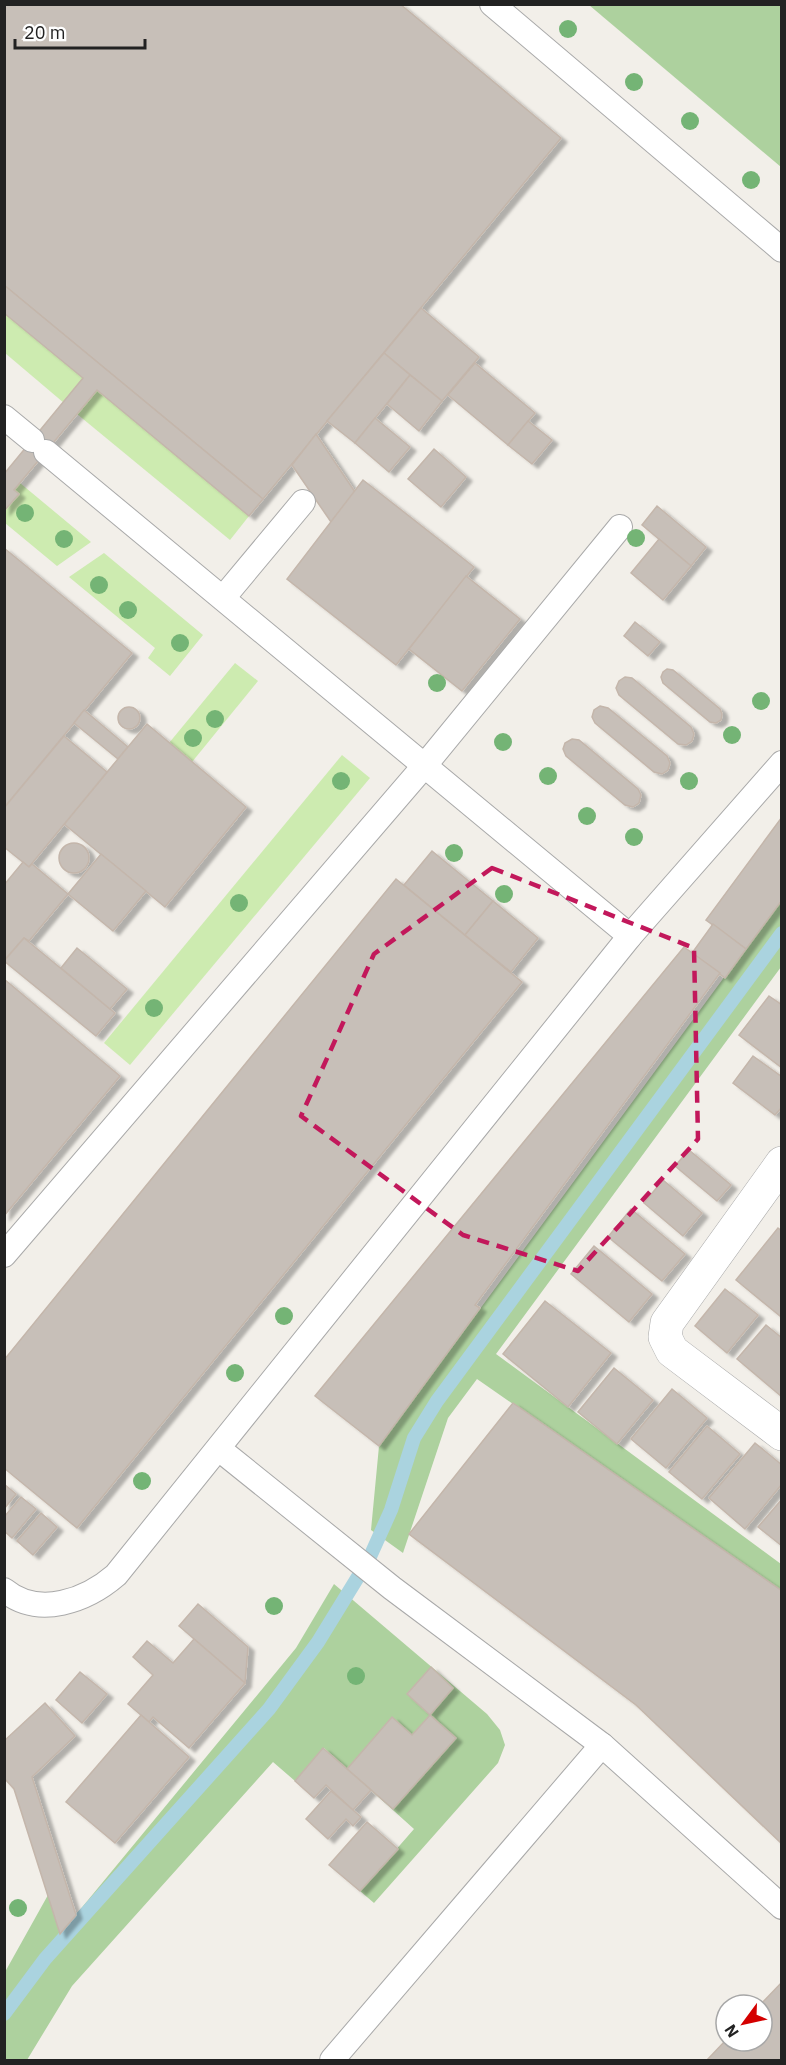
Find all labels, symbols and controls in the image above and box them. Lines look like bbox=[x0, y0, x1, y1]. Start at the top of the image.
scale bar bbox=[15, 12, 146, 50]
text: 20 m bbox=[24, 21, 66, 44]
north arrow bbox=[714, 1993, 774, 2053]
text: N bbox=[720, 2021, 743, 2041]

